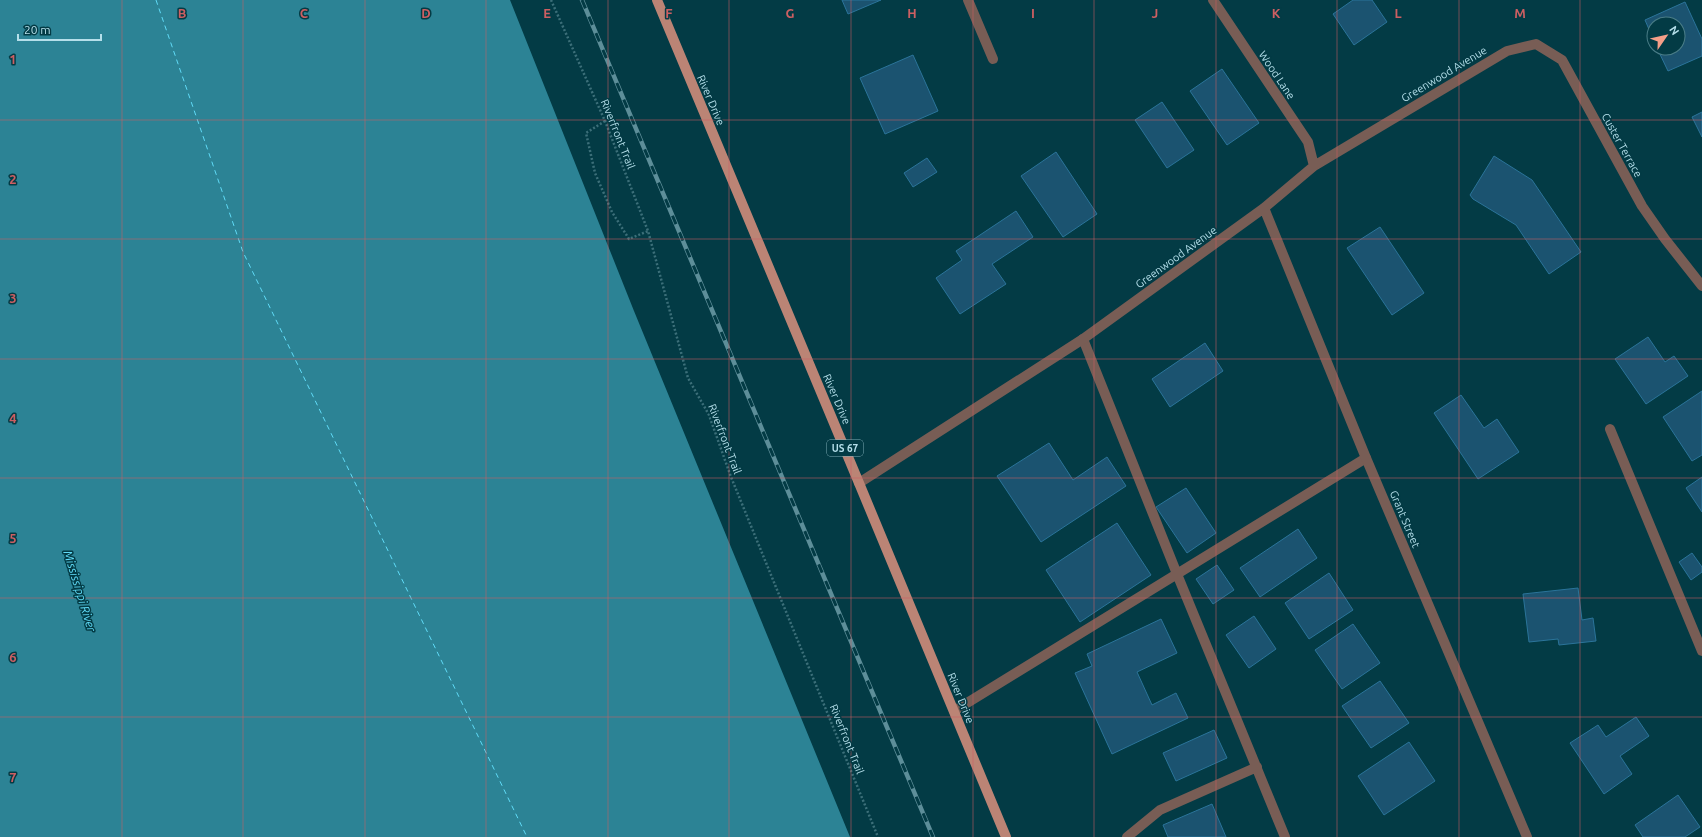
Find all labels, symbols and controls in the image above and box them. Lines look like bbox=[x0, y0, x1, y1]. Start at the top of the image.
text: B bbox=[178, 6, 187, 20]
text: C bbox=[300, 6, 309, 20]
text: D bbox=[421, 6, 431, 20]
text: E bbox=[543, 6, 551, 20]
text: F bbox=[665, 6, 673, 20]
text: G bbox=[786, 6, 795, 20]
text: H bbox=[907, 6, 917, 20]
text: I bbox=[1031, 6, 1035, 20]
text: J bbox=[1152, 6, 1158, 20]
text: K bbox=[1272, 6, 1281, 20]
text: L bbox=[1394, 6, 1402, 20]
text: M bbox=[1514, 6, 1526, 20]
scale bar bbox=[18, 16, 101, 42]
north arrow bbox=[1646, 16, 1686, 56]
text: 20 m bbox=[24, 23, 51, 36]
text: N bbox=[1667, 24, 1682, 37]
street label: Greenwood Avenue bbox=[1399, 44, 1489, 104]
street label: Wood Lane bbox=[1257, 49, 1297, 101]
text: 1 bbox=[9, 52, 17, 66]
street label: River Drive bbox=[695, 73, 727, 127]
street label: Riverfront Trail bbox=[599, 97, 637, 171]
street label: Custer Terrace bbox=[1599, 111, 1645, 179]
text: 2 bbox=[9, 172, 17, 186]
street label: Greenwood Avenue bbox=[1133, 224, 1219, 290]
text: 3 bbox=[9, 291, 17, 305]
street label: River Drive bbox=[821, 372, 853, 426]
street label: Riverfront Trail bbox=[706, 402, 744, 476]
text: 4 bbox=[9, 411, 17, 425]
road number: US 67 bbox=[827, 440, 863, 456]
street label: Grant Street bbox=[1388, 489, 1423, 550]
text: 5 bbox=[9, 531, 17, 545]
water label: Mississippi River bbox=[61, 549, 99, 634]
text: 6 bbox=[9, 650, 17, 664]
street label: River Drive bbox=[945, 671, 977, 725]
street label: Riverfront Trail bbox=[828, 702, 866, 776]
text: 7 bbox=[9, 770, 17, 784]

